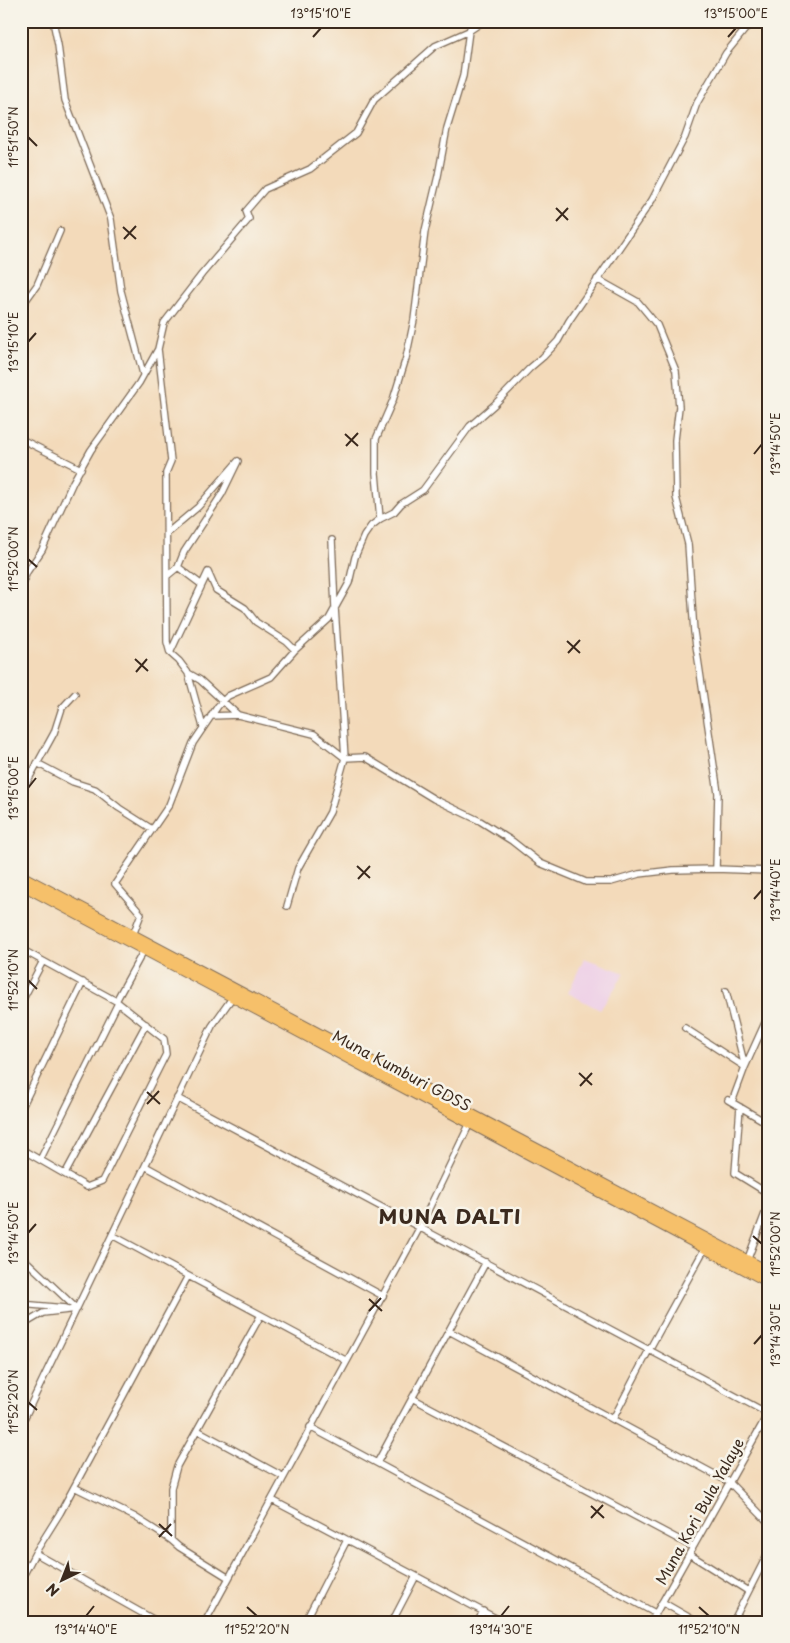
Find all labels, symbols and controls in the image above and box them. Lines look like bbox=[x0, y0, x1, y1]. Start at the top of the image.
text: 13°15'10"E bbox=[291, 4, 351, 22]
text: 13°15'00"E bbox=[704, 4, 768, 22]
text: 11°51'50"N bbox=[4, 106, 22, 168]
text: 13°15'10"E bbox=[4, 312, 22, 372]
text: 13°14'50"E bbox=[766, 413, 784, 475]
text: 11°52'00"N bbox=[4, 526, 22, 592]
text: 13°15'00"E bbox=[4, 756, 22, 820]
text: 13°14'40"E bbox=[766, 858, 784, 922]
text: 11°52'10"N bbox=[4, 949, 22, 1011]
street label: Muna Kumburi GDSS bbox=[329, 1024, 475, 1116]
district label: MUNA DALTI bbox=[379, 1201, 521, 1231]
text: 13°14'50"E bbox=[4, 1202, 22, 1264]
text: 11°52'00"N bbox=[766, 1211, 784, 1277]
text: 13°14'30"E bbox=[766, 1303, 784, 1367]
text: 11°52'20"N bbox=[4, 1369, 22, 1435]
street label: Muna Kori Bula Yalaye bbox=[649, 1433, 749, 1589]
north arrow bbox=[38, 1556, 88, 1606]
text: N bbox=[42, 1578, 64, 1601]
text: 13°14'40"E bbox=[54, 1620, 118, 1638]
text: 11°52'20"N bbox=[224, 1620, 290, 1638]
text: 13°14'30"E bbox=[469, 1620, 533, 1638]
text: 11°52'10"N bbox=[678, 1620, 740, 1638]

